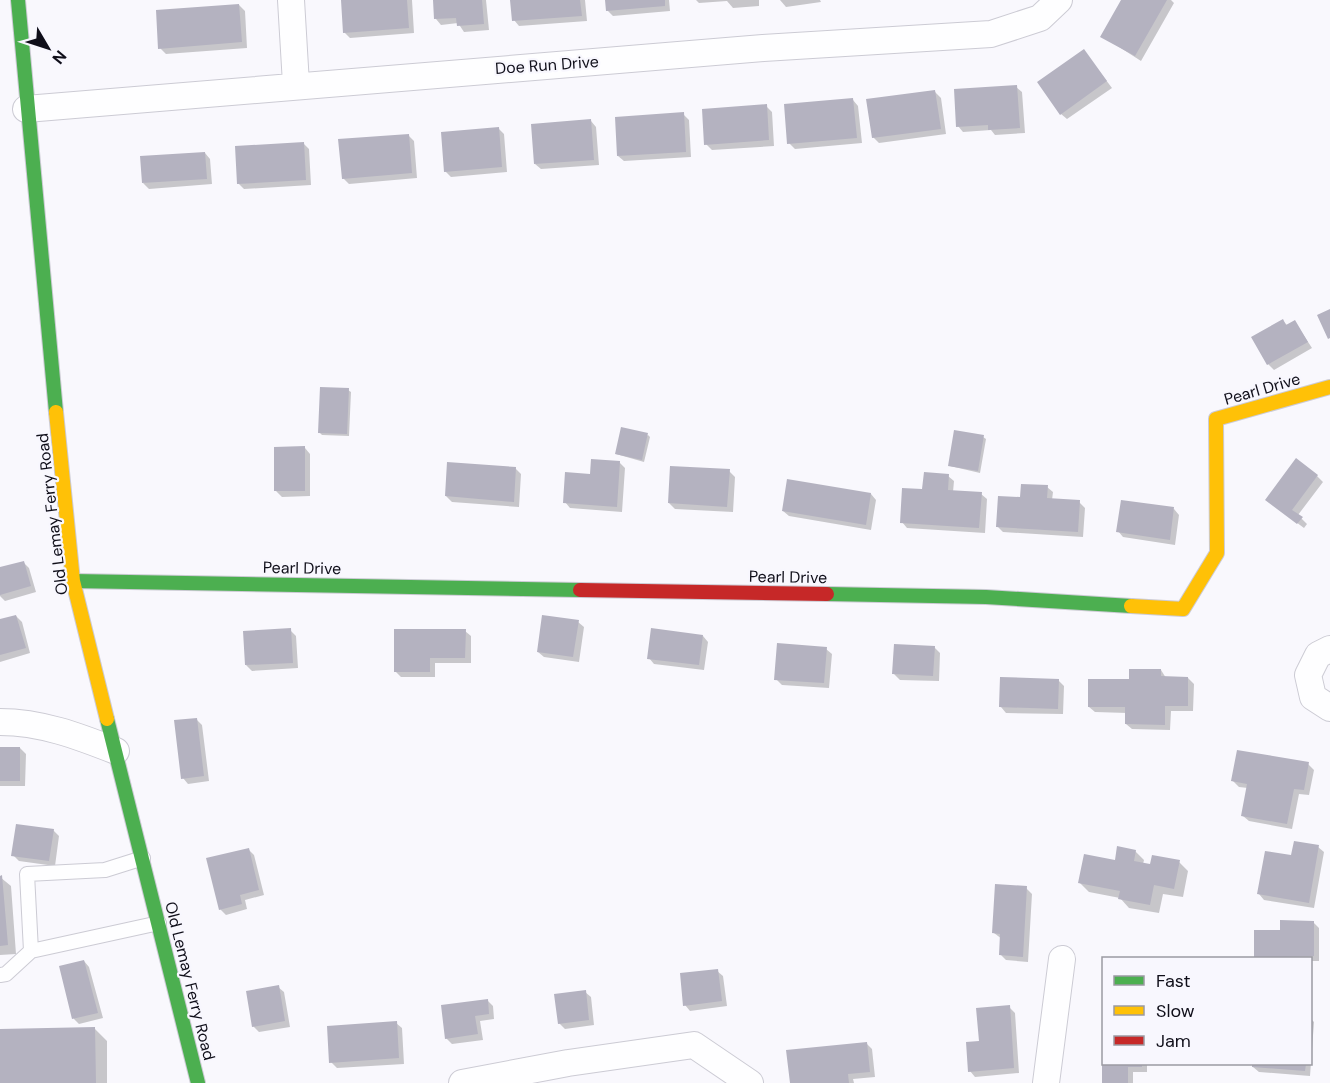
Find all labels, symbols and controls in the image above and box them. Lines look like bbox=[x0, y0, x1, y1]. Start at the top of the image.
north arrow bbox=[18, 18, 78, 78]
text: N bbox=[47, 46, 71, 68]
street label: Doe Run Drive bbox=[494, 51, 600, 79]
street label: Pearl Drive bbox=[1221, 368, 1303, 410]
street label: Old Lemay Ferry Road bbox=[32, 432, 72, 596]
street label: Pearl Drive bbox=[263, 557, 341, 579]
street label: Pearl Drive bbox=[749, 566, 827, 588]
street label: Old Lemay Ferry Road bbox=[160, 899, 220, 1063]
legend bbox=[1102, 957, 1312, 1065]
text: Fast bbox=[1156, 969, 1191, 993]
text: Slow bbox=[1156, 999, 1195, 1023]
text: Jam bbox=[1156, 1029, 1191, 1053]

